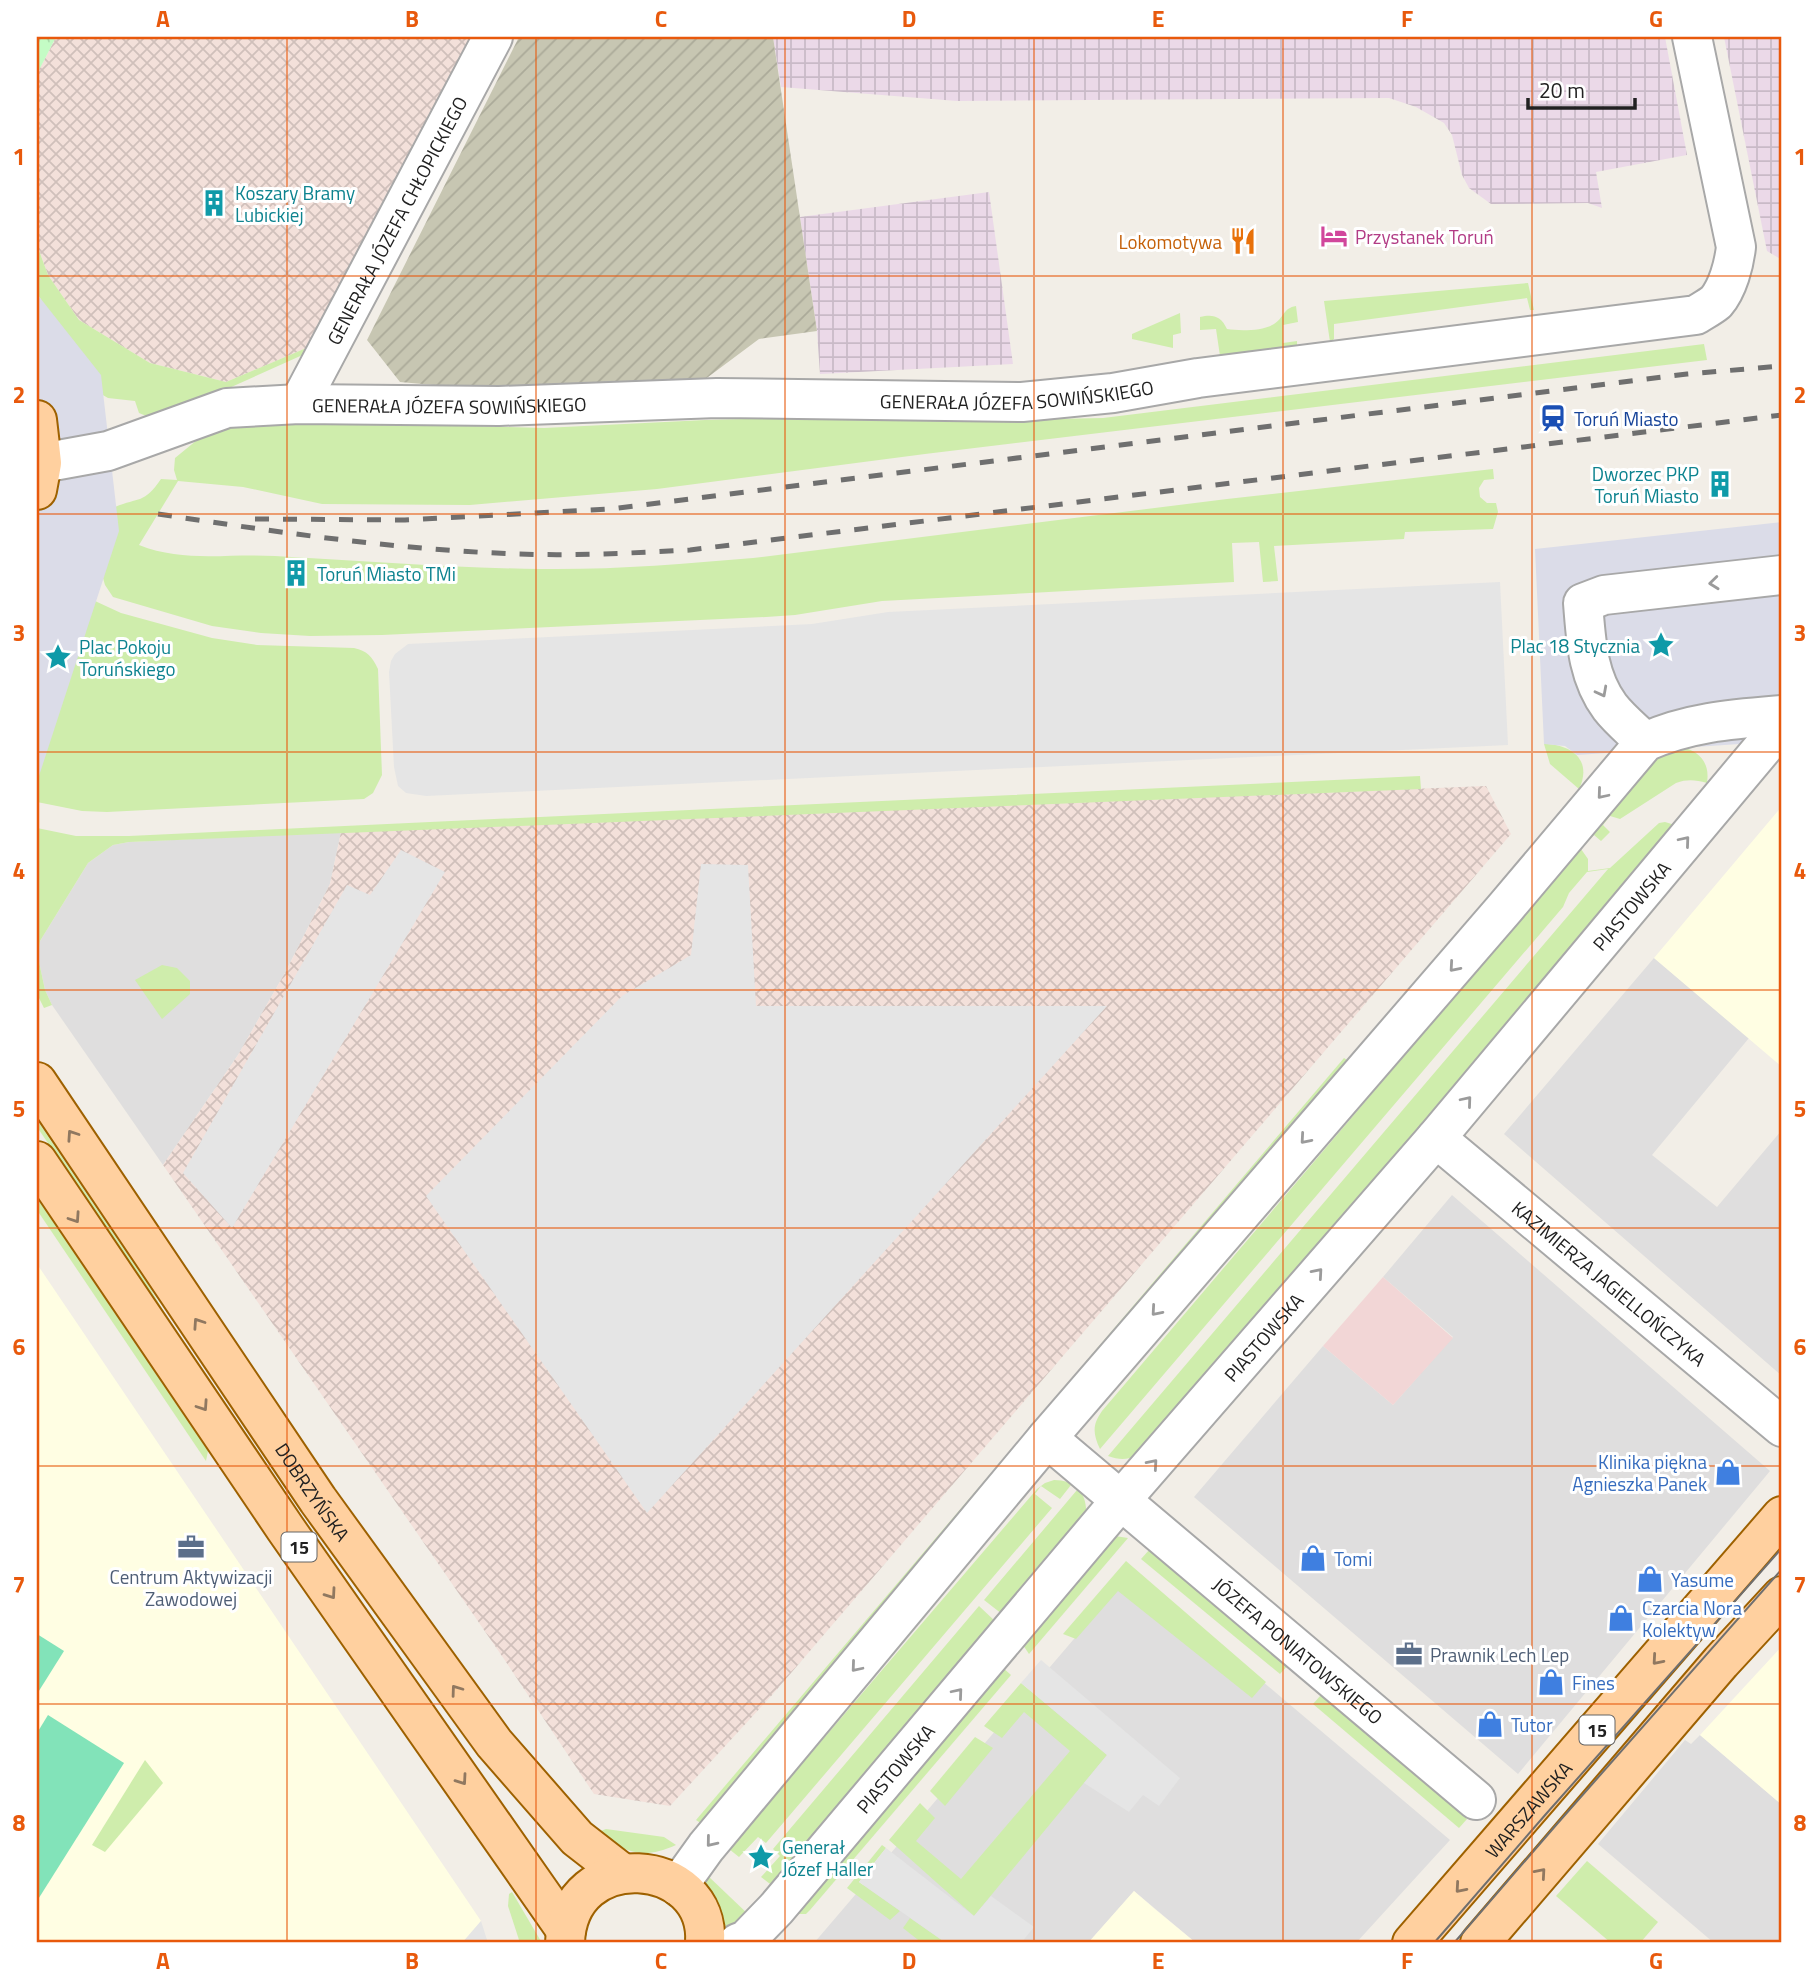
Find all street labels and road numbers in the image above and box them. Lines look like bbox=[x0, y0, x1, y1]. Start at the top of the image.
street label: GENERAŁA JÓZEFA CHŁOPICKIEGO bbox=[318, 91, 474, 350]
street label: GENERAŁA JÓZEFA SOWIŃSKIEGO bbox=[880, 372, 1156, 417]
street label: GENERAŁA JÓZEFA SOWIŃSKIEGO bbox=[312, 388, 587, 421]
street label: PIASTOWSKA bbox=[1585, 854, 1677, 956]
street label: KAZIMIERZA JAGIELLOŃCZYKA bbox=[1506, 1193, 1713, 1373]
street label: PIASTOWSKA bbox=[1216, 1286, 1310, 1387]
street label: DOBRZYŃSKA bbox=[269, 1437, 358, 1547]
road number: 15 bbox=[282, 1532, 316, 1562]
street label: JÓZEFA PONIATOWSKIEGO bbox=[1207, 1570, 1390, 1730]
road number: 15 bbox=[1580, 1716, 1614, 1744]
street label: PIASTOWSKA bbox=[849, 1717, 941, 1819]
street label: WARSZAWSKA bbox=[1478, 1754, 1578, 1864]

